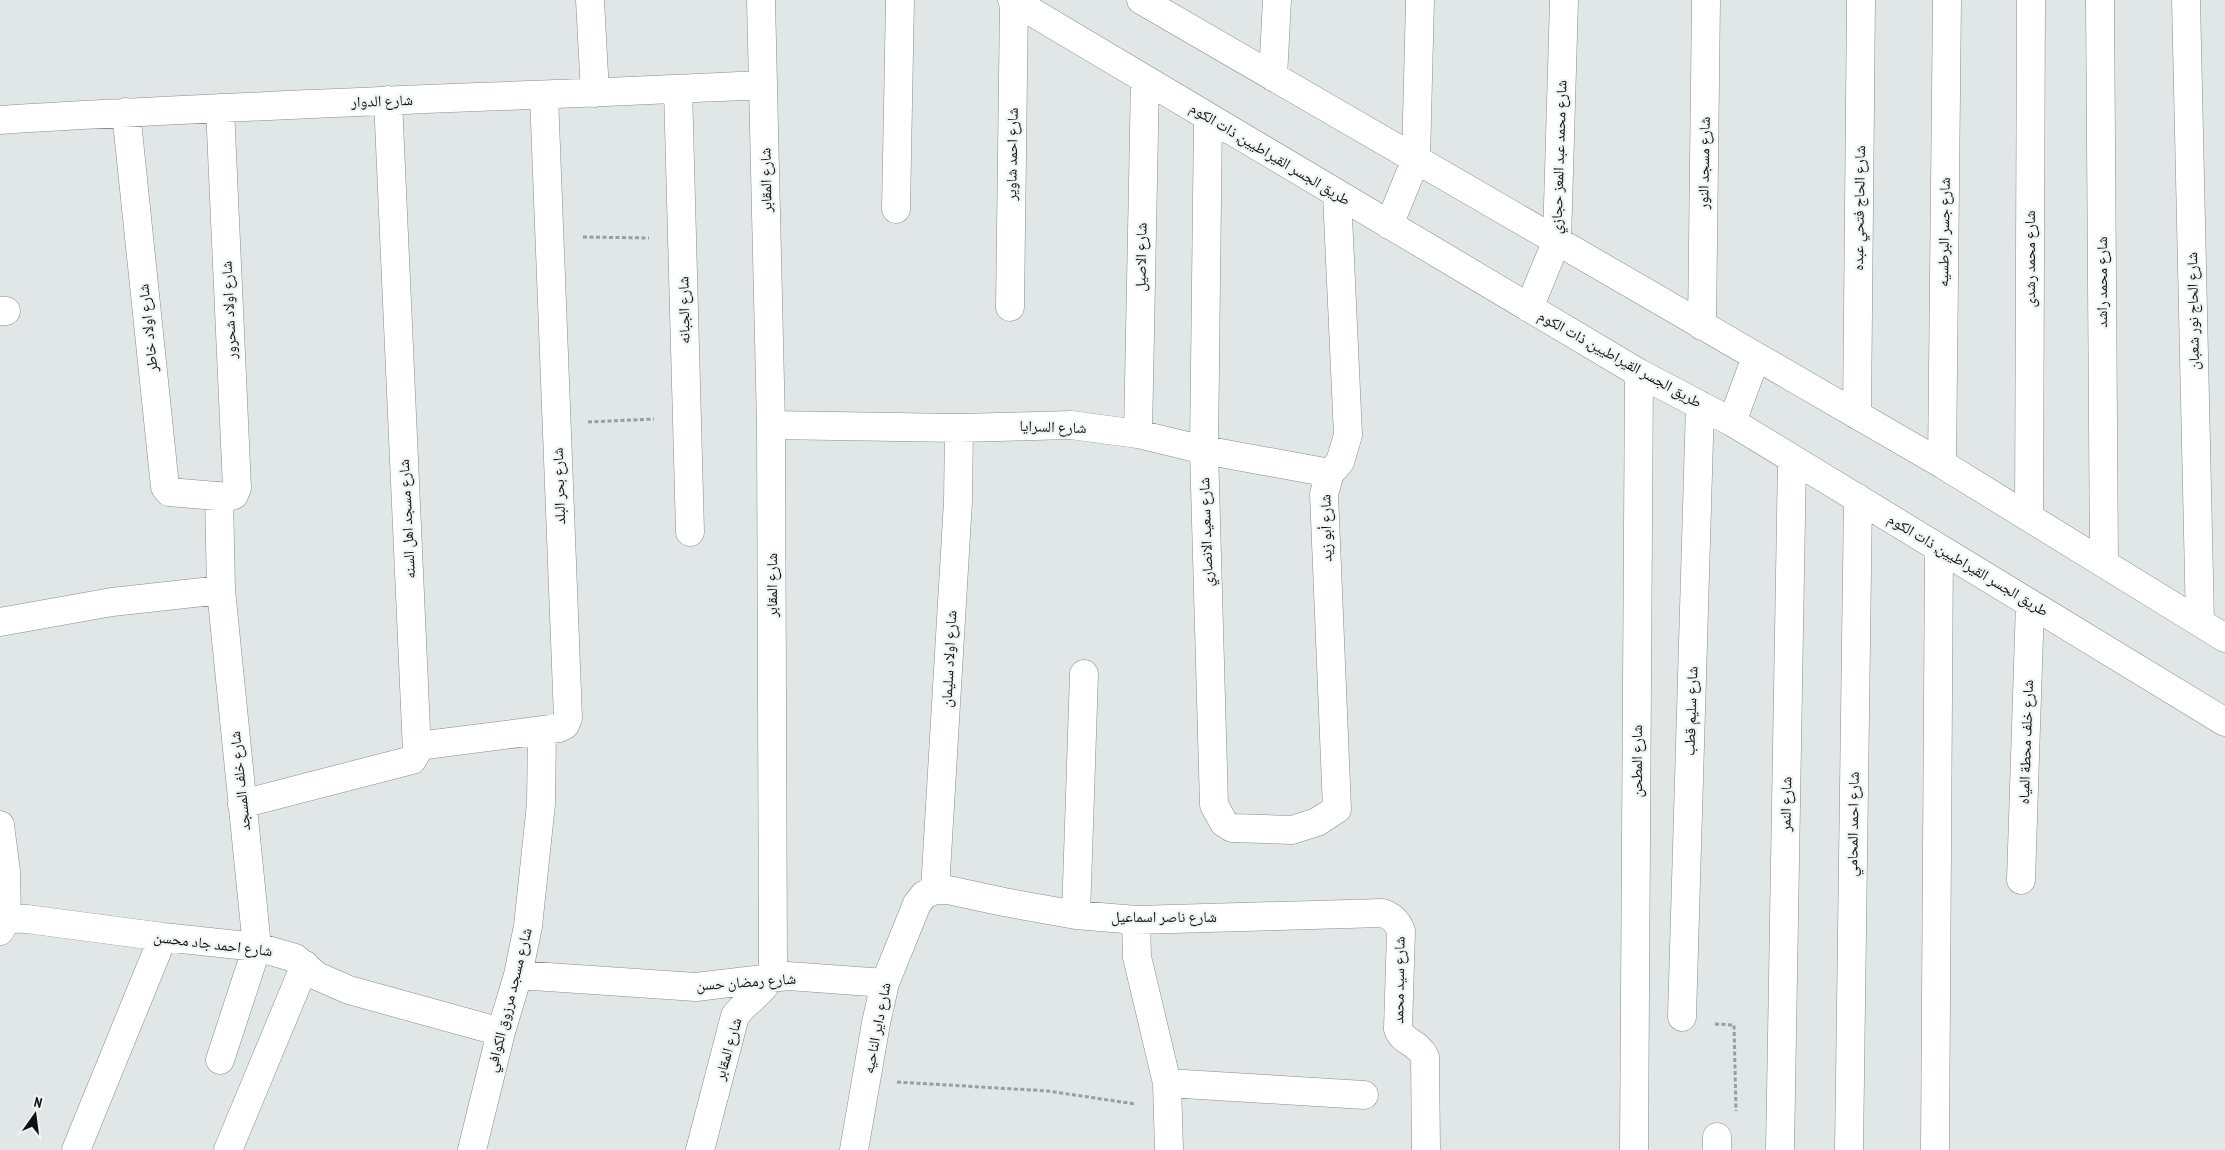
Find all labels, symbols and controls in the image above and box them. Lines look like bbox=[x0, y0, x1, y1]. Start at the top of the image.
street label: شارع محمد عبد المعز حجازي bbox=[1546, 80, 1573, 234]
street label: شارع الدوار bbox=[350, 90, 413, 112]
street label: طريق الجسر القيراطيين, ذات الكوم bbox=[1186, 98, 1354, 210]
street label: شارع احمد شاوير bbox=[1001, 107, 1023, 202]
street label: شارع مسجد النور bbox=[1693, 116, 1715, 211]
street label: شارع الحاج فتحي عبده bbox=[1848, 145, 1872, 271]
street label: شارع المقابر bbox=[755, 147, 777, 213]
street label: شارع جسر البرطسيه bbox=[1933, 177, 1955, 287]
street label: شارع محمد رشدى bbox=[2020, 210, 2040, 308]
street label: شارع الاصيل bbox=[1130, 222, 1152, 292]
street label: شارع محمد راشد bbox=[2092, 236, 2112, 328]
street label: شارع الحاج نور شعبان bbox=[2182, 252, 2204, 370]
street label: شارع اولاد شحرور bbox=[216, 260, 242, 361]
street label: شارع الجبانه bbox=[673, 276, 695, 344]
street label: شارع اولاد خاطر bbox=[133, 283, 163, 374]
street label: طريق الجسر القيراطيين, ذات الكوم bbox=[1535, 306, 1706, 412]
street label: شارع السرايا bbox=[1019, 416, 1087, 438]
street label: شارع بحر البلد bbox=[548, 447, 570, 525]
street label: شارع مسجد اهل السنه bbox=[394, 459, 420, 579]
street label: شارع سعيد الانصاري bbox=[1194, 477, 1220, 587]
street label: شارع أبو زيد bbox=[1315, 494, 1337, 562]
street label: طريق الجسر القيراطيين, ذات الكوم bbox=[1884, 509, 2052, 621]
street label: شارع المقابر bbox=[762, 553, 782, 618]
street label: شارع اولاد سليمان bbox=[936, 610, 962, 708]
street label: شارع سليم قطب bbox=[1679, 666, 1703, 756]
street label: شارع خلف محطة المياه bbox=[2014, 679, 2038, 805]
street label: شارع المطحن bbox=[1627, 724, 1647, 797]
street label: شارع خلف المسجد bbox=[225, 730, 255, 832]
street label: شارع احمد المحامي bbox=[1842, 771, 1866, 877]
street label: شارع النمر bbox=[1776, 776, 1796, 833]
street label: شارع ناصر اسماعيل bbox=[1111, 907, 1217, 927]
street label: شارع مسجد مرزوق الكوافي bbox=[481, 926, 538, 1075]
street label: شارع احمد جاد محسن bbox=[152, 927, 274, 961]
street label: شارع سيد محمد bbox=[1388, 936, 1410, 1024]
street label: شارع رمضان حسن bbox=[695, 969, 797, 995]
street label: شارع داير الناحيه bbox=[858, 981, 896, 1075]
street label: شارع المقابر bbox=[709, 1015, 747, 1084]
north arrow bbox=[10, 1090, 60, 1140]
text: N bbox=[32, 1093, 44, 1112]

